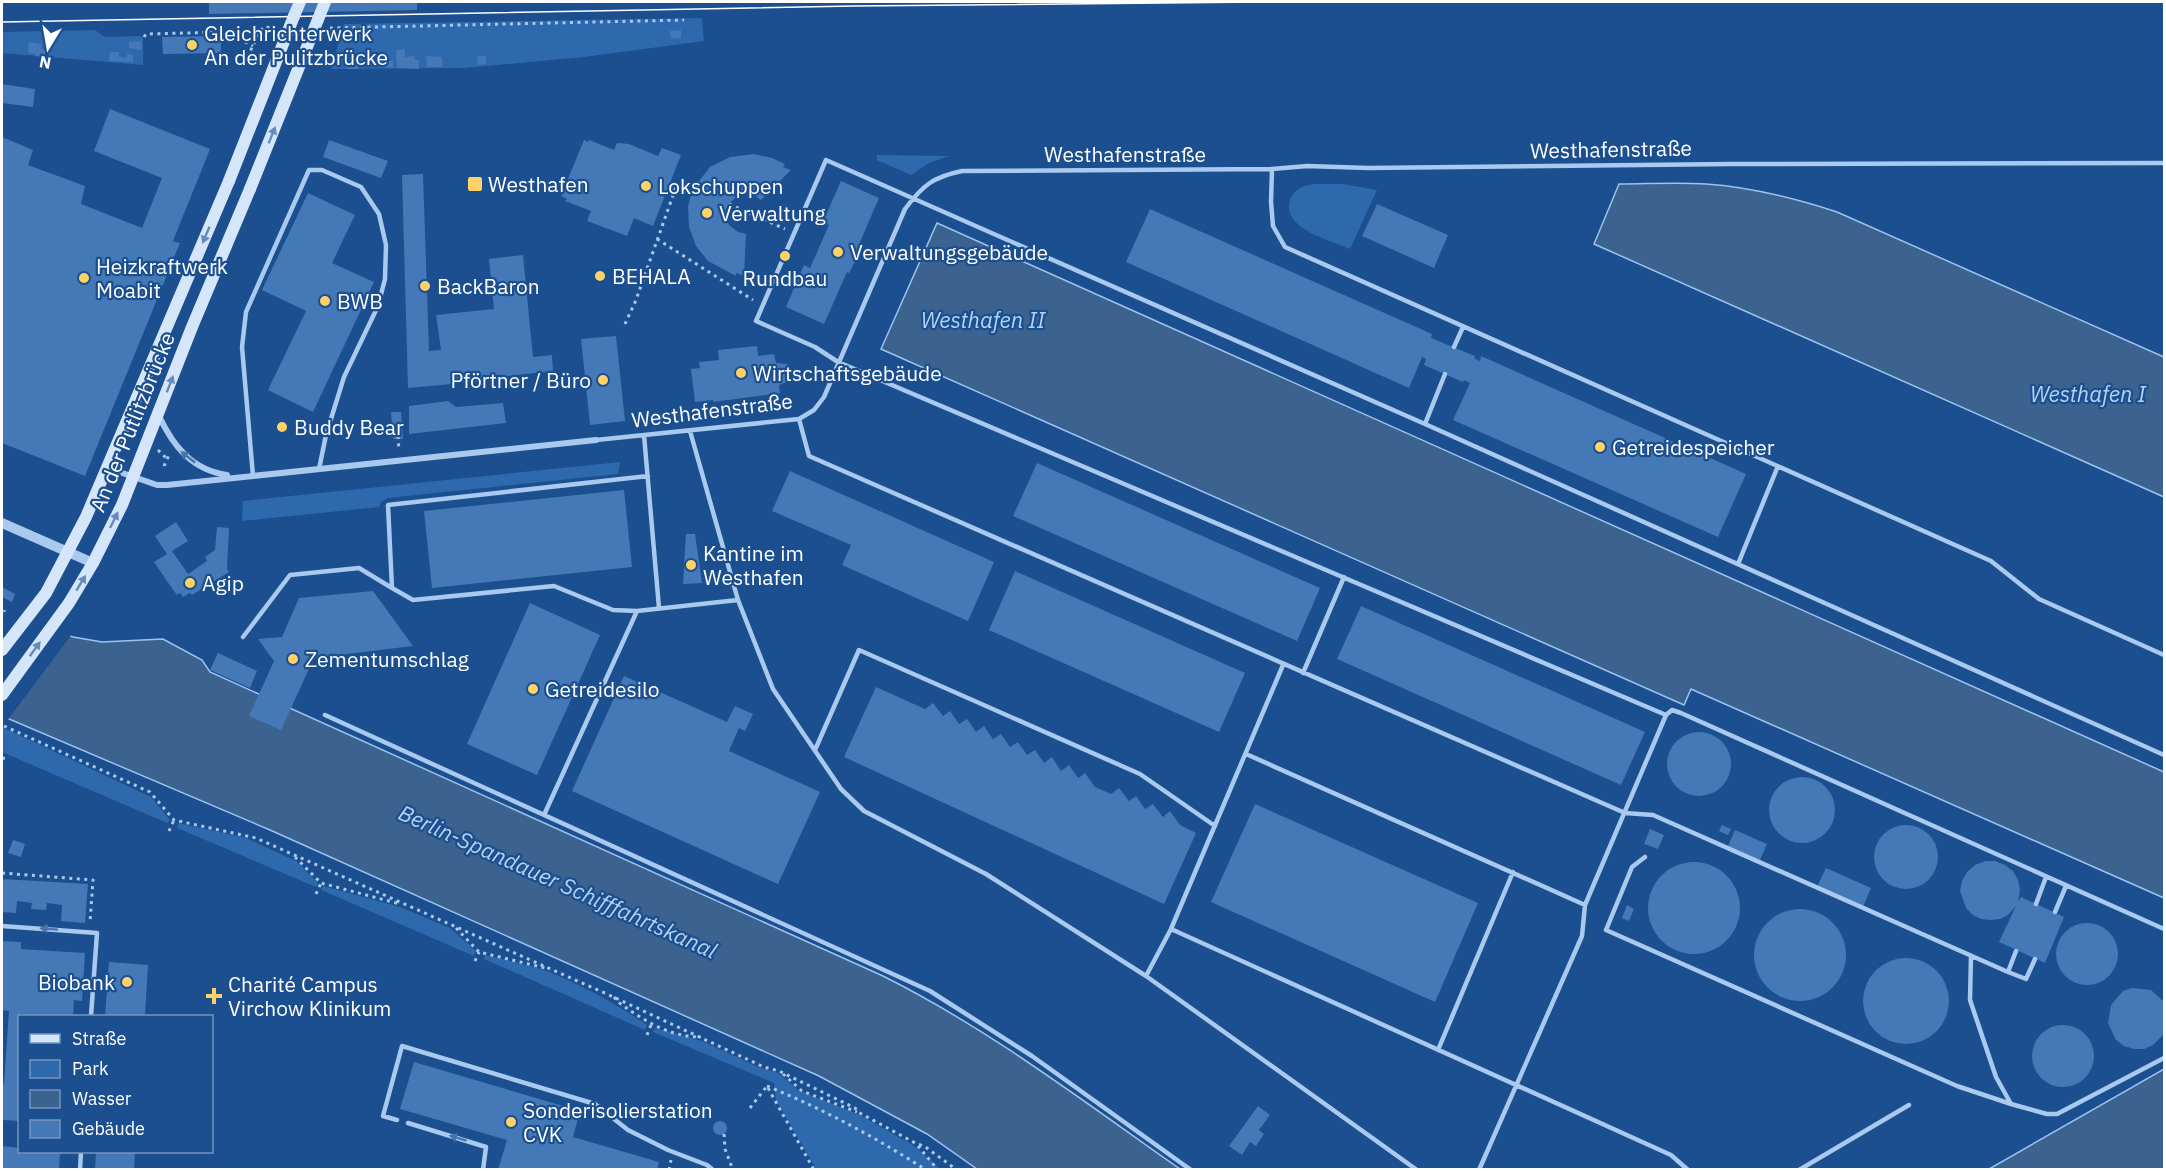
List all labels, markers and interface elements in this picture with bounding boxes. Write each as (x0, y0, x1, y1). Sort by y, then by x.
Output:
north arrow (18, 18, 78, 78)
place label: Gleichrichterwerk An der Pulitzbrücke (204, 19, 388, 71)
marker: Gleichrichterwerk An der Pulitzbrücke (185, 38, 199, 52)
text: N (38, 52, 53, 74)
one-way arrow (268, 126, 278, 144)
street label: Westhafenstraße (1530, 134, 1692, 164)
street label: Westhafenstraße (1044, 140, 1206, 168)
place label: Westhafen (488, 170, 589, 198)
place label: Lokschuppen (658, 172, 783, 200)
marker: Westhafen (466, 175, 484, 193)
marker: Lokschuppen (639, 179, 653, 193)
place label: Verwaltung (719, 199, 826, 227)
marker: Verwaltung (700, 206, 714, 220)
one-way arrow (201, 226, 211, 244)
place label: Verwaltungsgebäude (850, 238, 1048, 266)
marker: Verwaltungsgebäude (831, 245, 845, 259)
marker: Rundbau (778, 249, 792, 263)
place label: Heizkraftwerk Moabit (96, 252, 228, 304)
place label: BEHALA (612, 262, 691, 290)
place label: Rundbau (743, 264, 827, 292)
marker: BEHALA (593, 269, 607, 283)
marker: Heizkraftwerk Moabit (77, 271, 91, 285)
place label: BackBaron (437, 272, 540, 300)
marker: BackBaron (418, 279, 432, 293)
place label: BWB (337, 287, 383, 315)
marker: BWB (318, 294, 332, 308)
water label: Westhafen II (921, 305, 1047, 334)
street label: An der Putlitzbrücke (83, 328, 181, 516)
place label: Wirtschaftsgebäude (753, 359, 942, 387)
place label: Pförtner / Büro (451, 366, 591, 394)
marker: Wirtschaftsgebäude (734, 366, 748, 380)
marker: Pförtner / Büro (596, 373, 610, 387)
one-way arrow (166, 375, 175, 393)
water label: Westhafen I (2030, 379, 2148, 408)
street label: Westhafenstraße (630, 386, 794, 434)
place label: Buddy Bear (294, 413, 404, 441)
marker: Buddy Bear (275, 420, 289, 434)
place label: Getreidespeicher (1612, 433, 1775, 461)
marker: Getreidespeicher (1593, 440, 1607, 454)
one-way arrow (180, 452, 195, 464)
one-way arrow (109, 512, 119, 529)
place label: Kantine im Westhafen (703, 539, 804, 591)
marker: Kantine im Westhafen (684, 558, 698, 572)
place label: Agip (202, 569, 244, 597)
one-way arrow (76, 574, 86, 591)
marker: Agip (183, 576, 197, 590)
one-way arrow (29, 641, 41, 657)
place label: Zementumschlag (305, 645, 469, 673)
marker: Zementumschlag (286, 652, 300, 666)
place label: Getreidesilo (545, 675, 660, 703)
marker: Getreidesilo (526, 682, 540, 696)
water label: Berlin-Spandauer Schifffahrtskanal (394, 798, 722, 965)
one-way arrow (40, 925, 59, 934)
place label: Biobank (38, 968, 115, 996)
place label: Charité Campus Virchow Klinikum (228, 970, 391, 1022)
marker: Biobank (120, 975, 134, 989)
marker: Charité Campus Virchow Klinikum (205, 987, 223, 1005)
legend (18, 1015, 213, 1153)
text: Straße (72, 1027, 126, 1050)
text: Park (72, 1057, 109, 1080)
text: Wasser (72, 1087, 132, 1110)
place label: Sonderisolierstation CVK (523, 1096, 713, 1148)
marker: Sonderisolierstation CVK (504, 1115, 518, 1129)
text: Gebäude (72, 1117, 145, 1140)
one-way arrow (449, 1133, 467, 1142)

